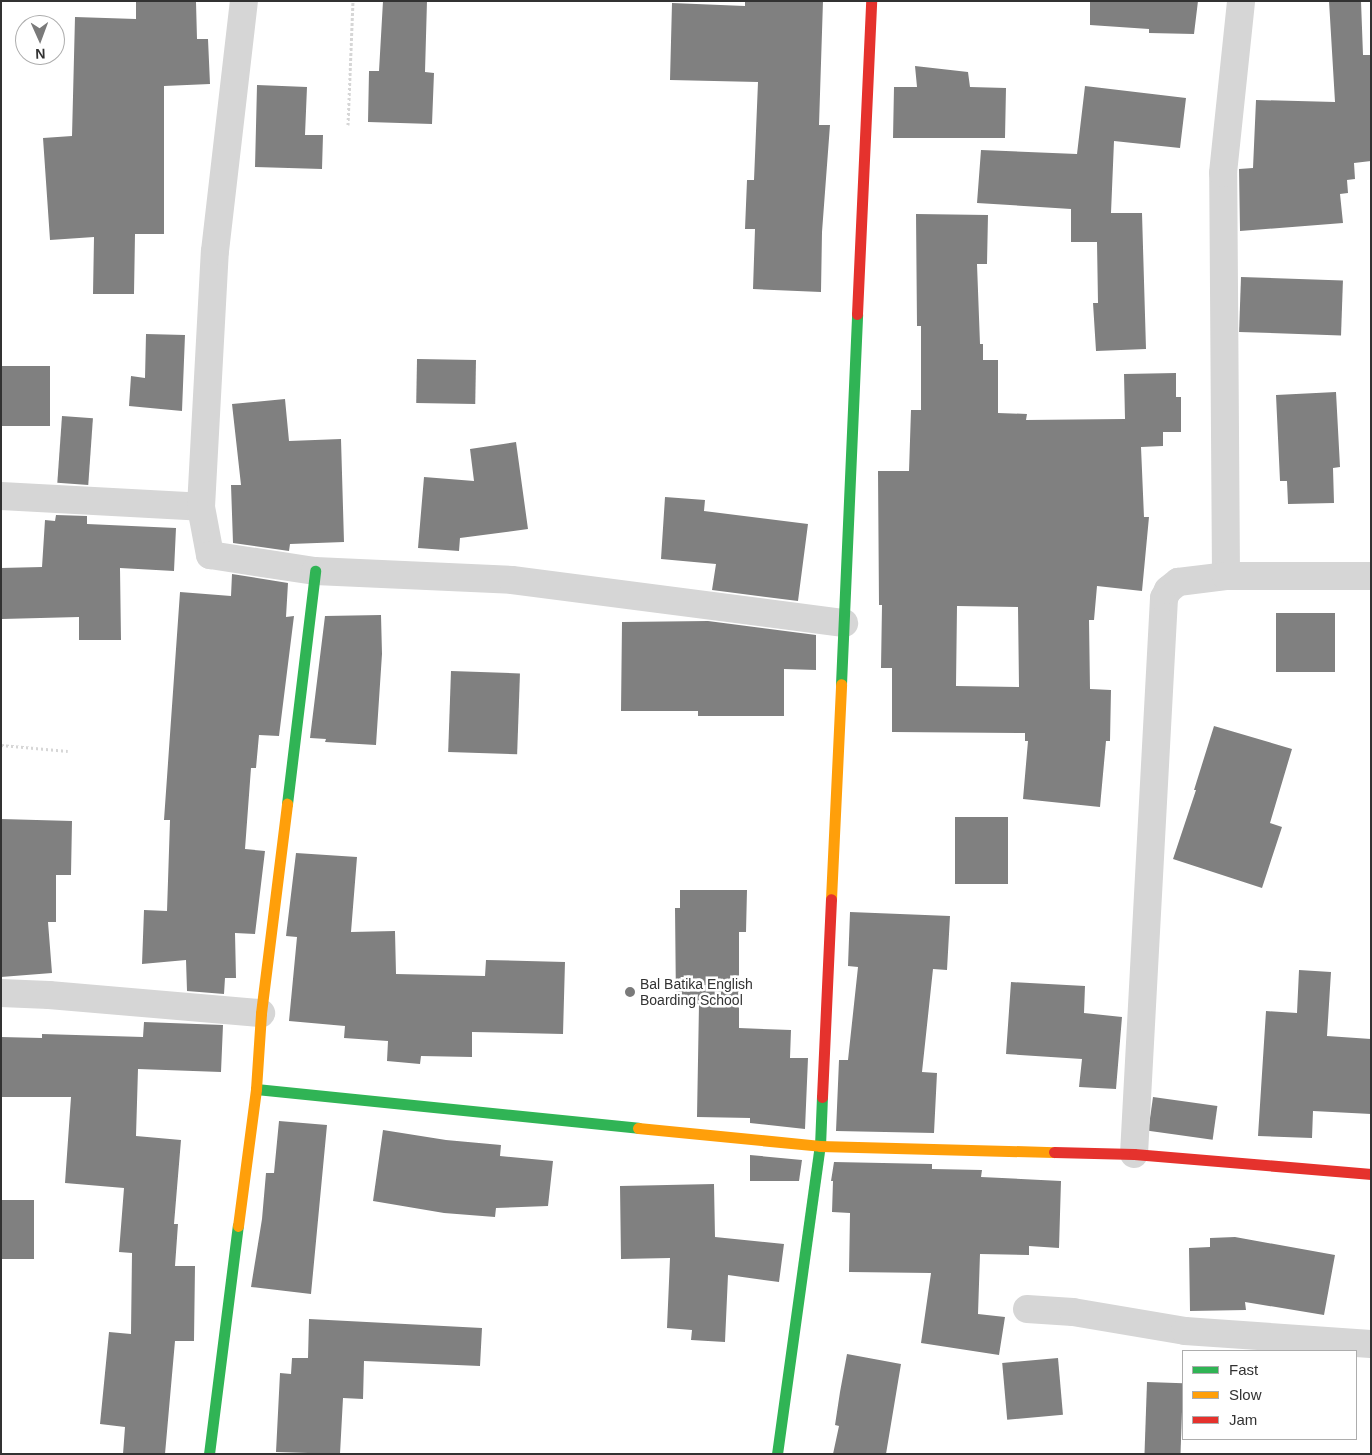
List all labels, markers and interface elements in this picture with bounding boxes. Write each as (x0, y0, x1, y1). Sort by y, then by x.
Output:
north arrow (15, 15, 65, 65)
text: N (35, 46, 46, 62)
place label: Bal Batika English Boarding School (640, 976, 753, 1009)
marker: Bal Batika English Boarding School (624, 986, 636, 998)
legend (1182, 1350, 1357, 1440)
text: Fast (1229, 1361, 1258, 1378)
text: Slow (1229, 1386, 1262, 1403)
text: Jam (1229, 1411, 1257, 1428)

